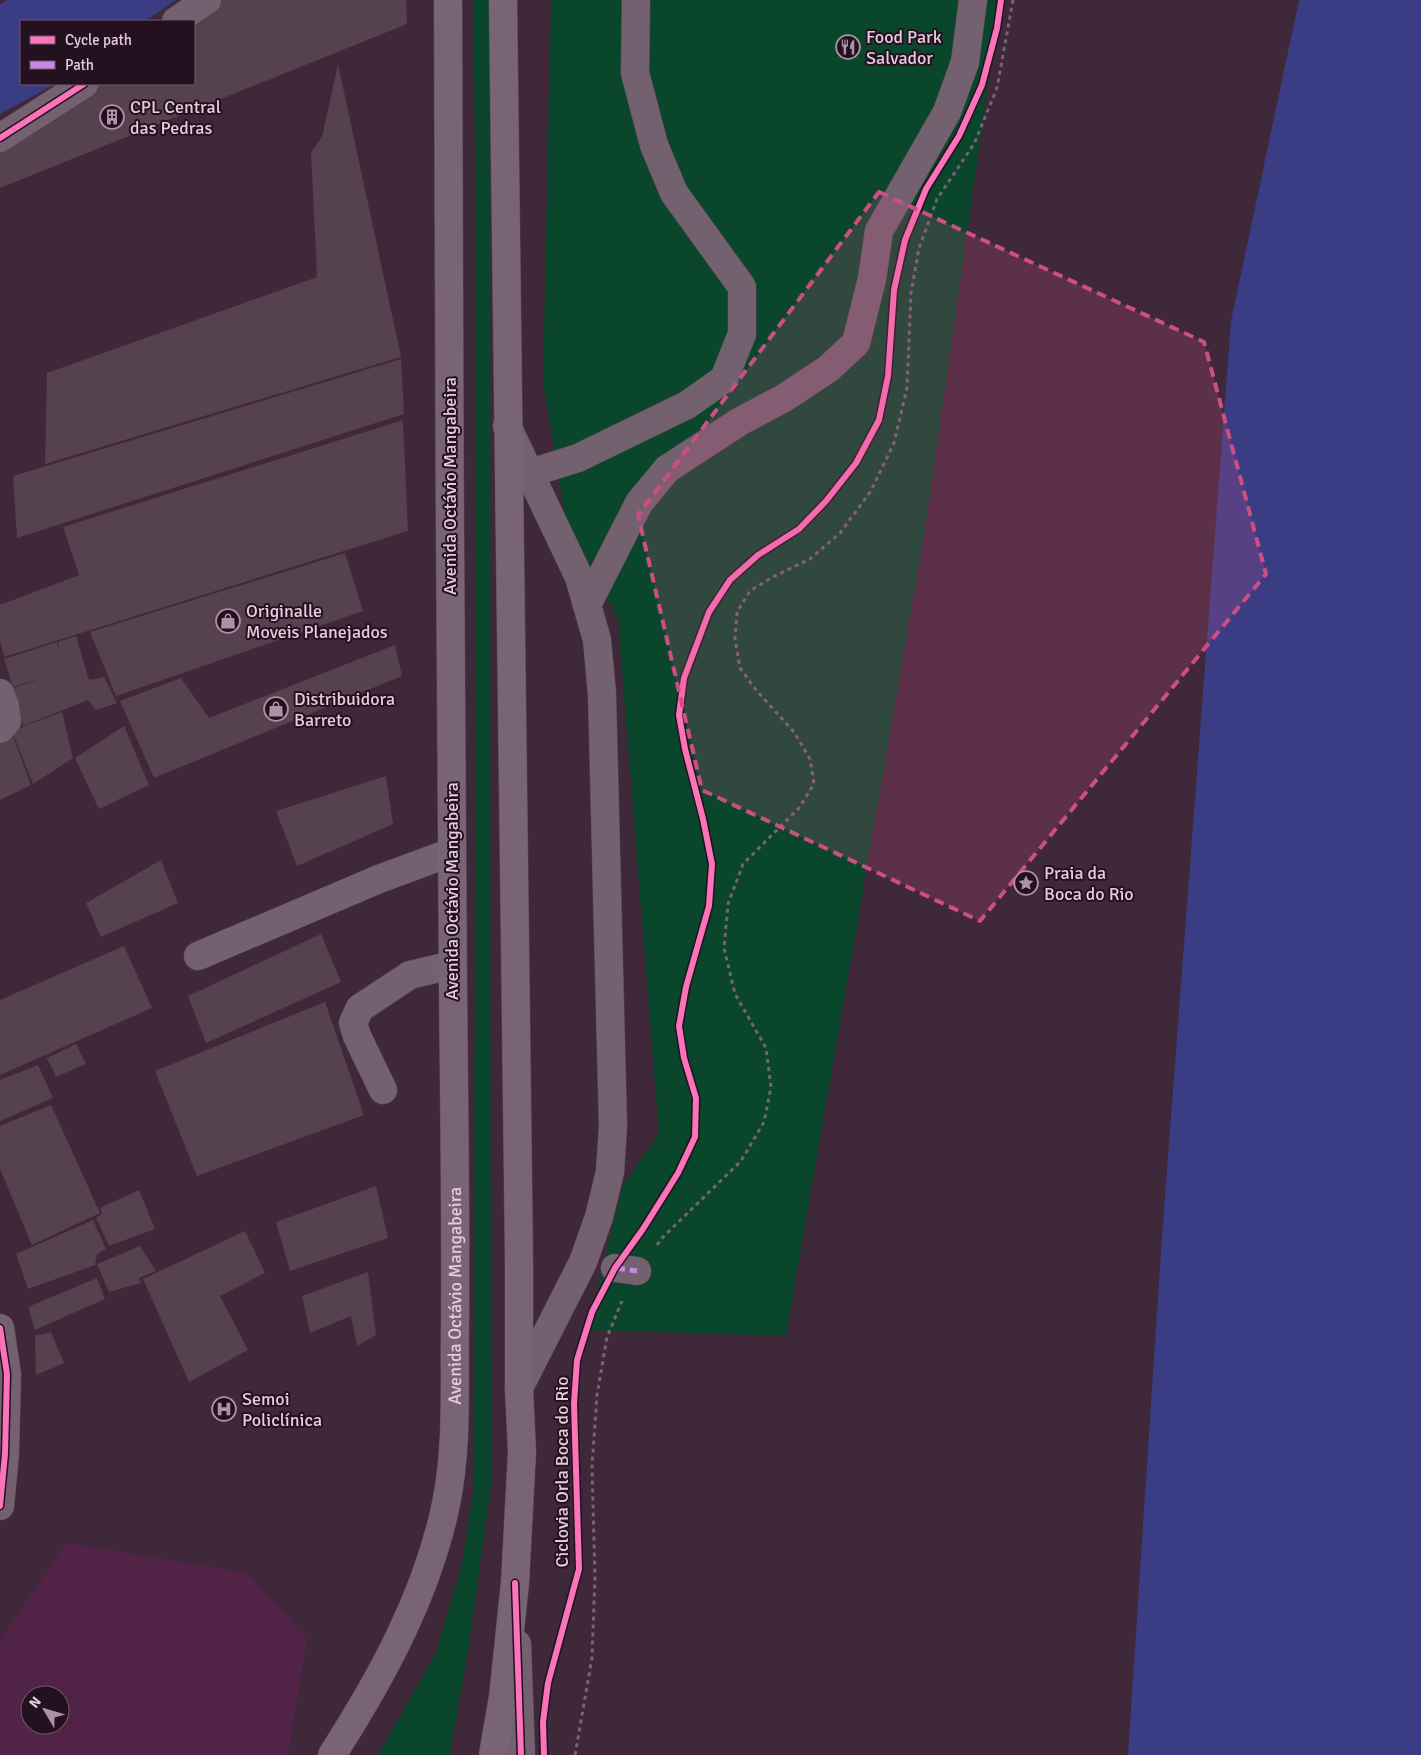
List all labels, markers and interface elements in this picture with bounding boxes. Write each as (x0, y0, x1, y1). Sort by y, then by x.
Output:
legend (20, 20, 195, 85)
place label: Food Park Salvador (866, 26, 942, 69)
text: Cycle path (65, 31, 132, 49)
restaurant icon: Food Park Salvador (835, 34, 861, 60)
text: Path (65, 56, 94, 74)
place label: CPL Central das Pedras (130, 96, 221, 139)
building icon: CPL Central das Pedras (99, 104, 125, 130)
street label: Avenida Octávio Mangabeira (439, 377, 461, 595)
place label: Originalle Moveis Planejados (246, 600, 388, 643)
shop icon: Originalle Moveis Planejados (215, 608, 241, 634)
place label: Distribuidora Barreto (294, 688, 395, 731)
shop icon: Distribuidora Barreto (263, 696, 289, 722)
street label: Avenida Octávio Mangabeira (441, 782, 463, 1000)
place label: Praia da Boca do Rio (1044, 862, 1134, 905)
place icon: Praia da Boca do Rio (1013, 870, 1039, 896)
street label: Avenida Octávio Mangabeira (444, 1187, 466, 1405)
street label: Ciclovia Orla Boca do Rio (551, 1376, 573, 1568)
place label: Semoi Policlínica (242, 1388, 322, 1431)
hospital icon: Semoi Policlínica (211, 1396, 237, 1422)
north arrow (20, 1685, 70, 1735)
text: N (25, 1693, 45, 1711)

